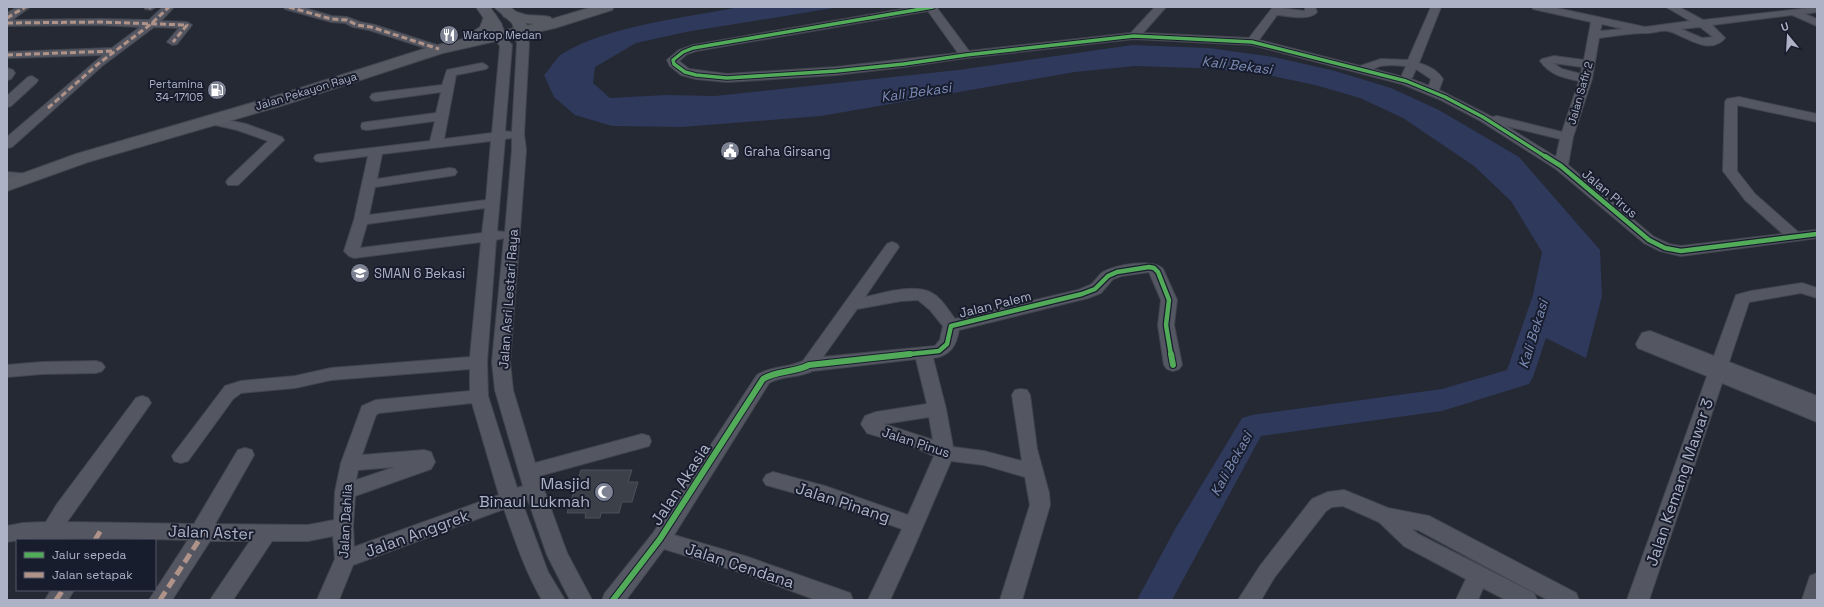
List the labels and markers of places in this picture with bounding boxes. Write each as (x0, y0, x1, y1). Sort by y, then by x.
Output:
restaurant icon: Warkop Medan (438, 24, 460, 46)
place label: Warkop Medan (463, 28, 542, 42)
place label: Pertamina 34-17105 (149, 77, 204, 104)
fuel station icon: Pertamina 34-17105 (206, 79, 228, 101)
public building icon: Graha Girsang (719, 140, 741, 162)
place label: Graha Girsang (744, 143, 831, 160)
school or university icon: SMAN 6 Bekasi (349, 262, 371, 284)
place label: SMAN 6 Bekasi (374, 265, 465, 282)
place label: Masjid Binaul Lukmah (479, 473, 590, 512)
mosque icon: Masjid Binaul Lukmah (593, 481, 615, 503)

